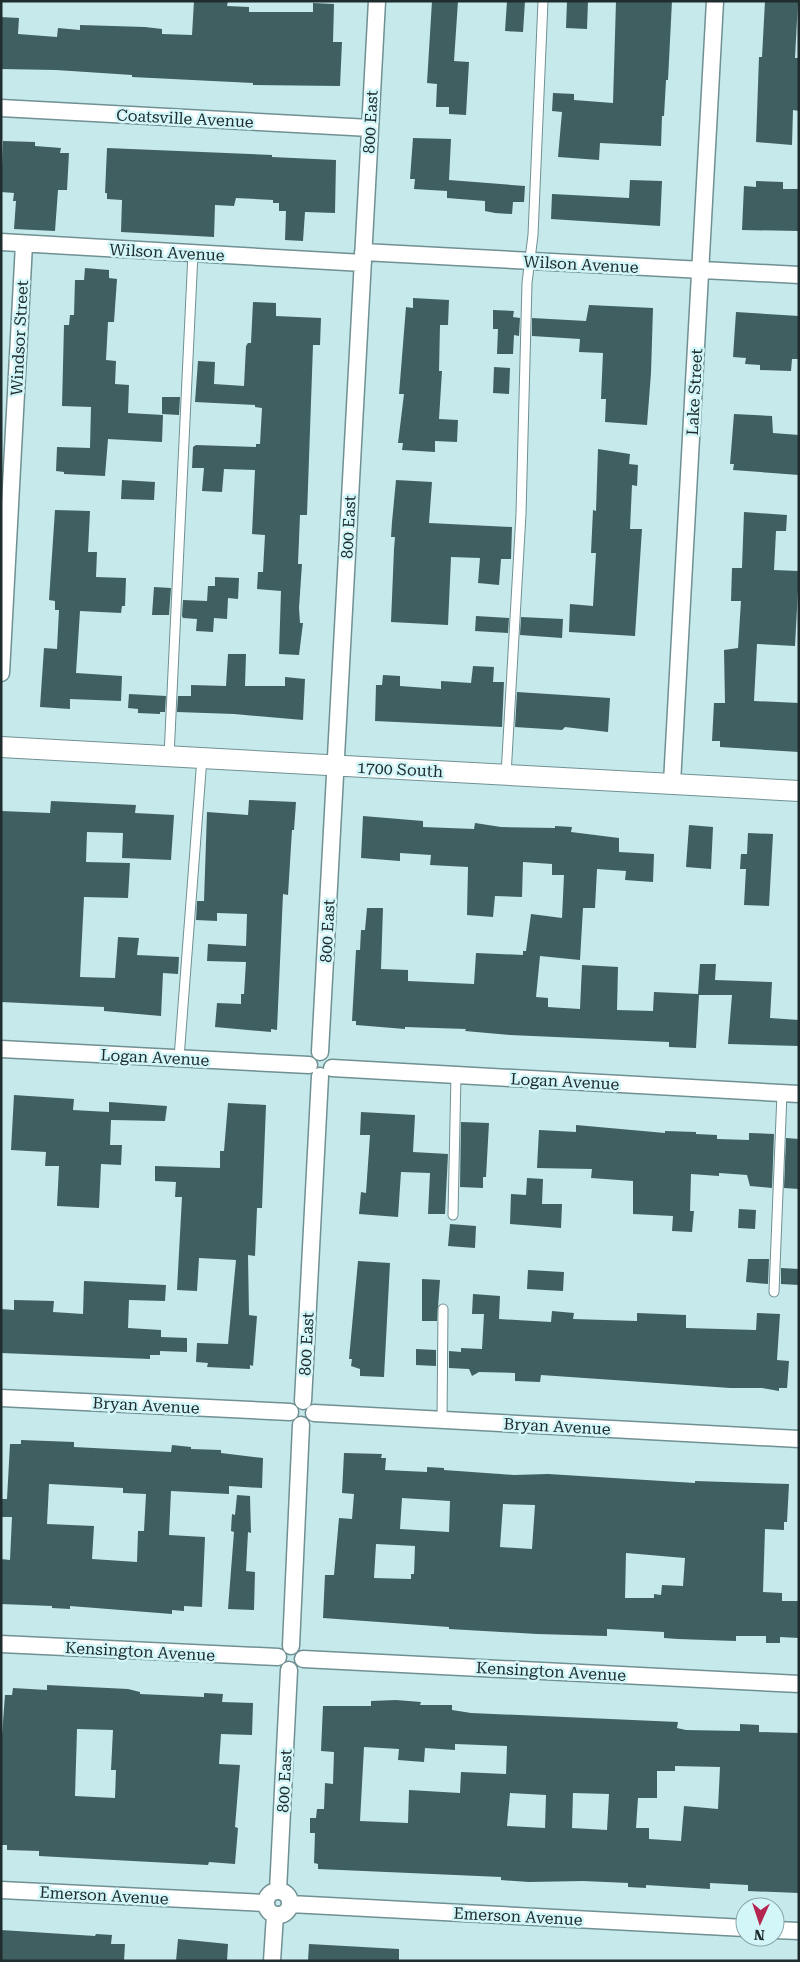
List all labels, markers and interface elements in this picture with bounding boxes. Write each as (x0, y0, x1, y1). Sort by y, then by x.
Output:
street label: 800 East (359, 90, 382, 154)
street label: Coatsville Avenue (116, 105, 254, 132)
street label: Wilson Avenue (109, 240, 225, 265)
street label: Wilson Avenue (523, 252, 639, 277)
street label: Windsor Street (7, 280, 32, 396)
street label: Lake Street (683, 348, 706, 436)
street label: 800 East (337, 495, 360, 559)
street label: 1700 South (356, 758, 444, 781)
street label: 800 East (316, 899, 339, 963)
street label: Logan Avenue (100, 1045, 210, 1070)
street label: Logan Avenue (510, 1069, 620, 1094)
street label: 800 East (295, 1312, 318, 1376)
street label: Bryan Avenue (92, 1393, 200, 1418)
street label: Bryan Avenue (503, 1414, 611, 1439)
street label: Kensington Avenue (65, 1638, 216, 1665)
street label: Kensington Avenue (476, 1658, 627, 1685)
street label: 800 East (273, 1749, 296, 1813)
street label: Emerson Avenue (39, 1883, 169, 1908)
north arrow (735, 1897, 785, 1947)
street label: Emerson Avenue (453, 1904, 583, 1929)
text: N (753, 1927, 765, 1943)

